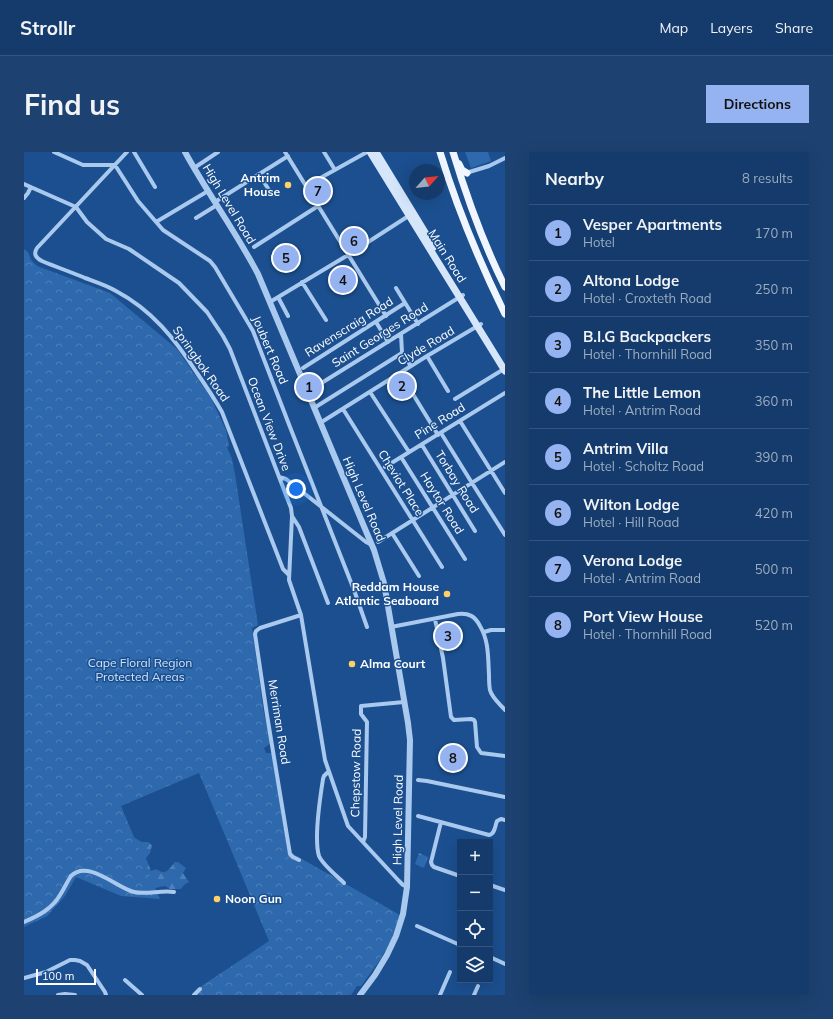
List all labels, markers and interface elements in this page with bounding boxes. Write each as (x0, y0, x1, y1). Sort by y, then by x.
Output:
text: Strollr (20, 16, 75, 40)
text: Map (659, 19, 688, 37)
text: Layers (710, 19, 753, 37)
text: Share (775, 19, 813, 37)
button: Directions (706, 85, 809, 123)
text: Find us (24, 87, 120, 122)
street label: High Level Road (200, 161, 259, 246)
north arrow (409, 164, 445, 200)
text: Nearby (545, 168, 604, 189)
place label: Antrim House (241, 170, 280, 199)
text: 8 results (742, 170, 793, 186)
pin: 7 (305, 176, 331, 206)
marker: Antrim House (283, 180, 293, 190)
text: Vesper Apartments (583, 215, 722, 234)
text: 1 (554, 225, 562, 241)
text: 170 m (755, 225, 793, 241)
pin: 6 (341, 226, 367, 256)
street label: Main Road (425, 226, 470, 285)
text: Hotel (583, 234, 615, 250)
pin: 5 (273, 243, 299, 273)
pin: 4 (330, 265, 356, 295)
text: Altona Lodge (583, 271, 679, 290)
text: 2 (554, 281, 562, 297)
text: 250 m (755, 281, 793, 297)
text: Hotel · Croxteth Road (583, 290, 712, 306)
street label: Ravenscraig Road (302, 293, 396, 360)
street label: Saint Georges Road (329, 299, 431, 370)
street label: Joubert Road (249, 313, 292, 386)
street label: Springbok Road (170, 323, 233, 404)
street label: Clyde Road (395, 323, 457, 368)
text: B.I.G Backpackers (583, 327, 711, 346)
text: 3 (554, 337, 562, 353)
text: 350 m (755, 337, 793, 353)
text: Hotel · Thornhill Road (583, 346, 712, 362)
pin: 2 (389, 371, 415, 401)
pin: 1 (296, 372, 322, 402)
street label: Ocean View Drive (245, 375, 294, 473)
text: The Little Lemon (583, 383, 701, 402)
text: 4 (554, 393, 562, 409)
text: 360 m (755, 393, 793, 409)
street label: Pine Road (412, 399, 468, 442)
text: Hotel · Antrim Road (583, 402, 701, 418)
text: Antrim Villa (583, 439, 668, 458)
street label: Cheviot Place (375, 447, 428, 519)
street label: Torbay Road (432, 448, 483, 516)
text: 5 (554, 449, 562, 465)
text: 390 m (755, 449, 793, 465)
street label: High Level Road (340, 454, 389, 543)
text: Hotel · Scholtz Road (583, 458, 704, 474)
street label: Haytor Road (417, 469, 468, 537)
your location (286, 479, 306, 499)
text: Wilton Lodge (583, 495, 679, 514)
text: 6 (554, 505, 562, 521)
text: 420 m (755, 505, 793, 521)
text: Hotel · Hill Road (583, 514, 679, 530)
text: Verona Lodge (583, 551, 682, 570)
text: 7 (554, 561, 562, 577)
text: 500 m (755, 561, 793, 577)
text: Hotel · Antrim Road (583, 570, 701, 586)
place label: Reddam House Atlantic Seaboard (335, 579, 439, 608)
marker: Reddam House Atlantic Seaboard (442, 589, 452, 599)
text: Port View House (583, 607, 703, 626)
text: 8 (554, 617, 562, 633)
text: 520 m (755, 617, 793, 633)
pin: 3 (435, 621, 461, 651)
text: Hotel · Thornhill Road (583, 626, 712, 642)
park label: Cape Floral Region Protected Areas (88, 655, 192, 684)
place label: Alma Court (360, 656, 426, 671)
marker: Alma Court (347, 659, 357, 669)
street label: Merriman Road (265, 678, 294, 765)
street label: Chepstow Road (347, 728, 364, 817)
pin: 8 (440, 743, 466, 773)
street label: High Level Road (389, 775, 406, 865)
map controls (457, 839, 493, 983)
button: + (457, 839, 493, 875)
button: − (457, 875, 493, 911)
place label: Noon Gun (225, 891, 282, 906)
marker: Noon Gun (212, 894, 222, 904)
button: locate (457, 911, 493, 947)
button: layers (457, 947, 493, 983)
scale bar (36, 967, 96, 986)
text: 100 m (42, 969, 74, 983)

